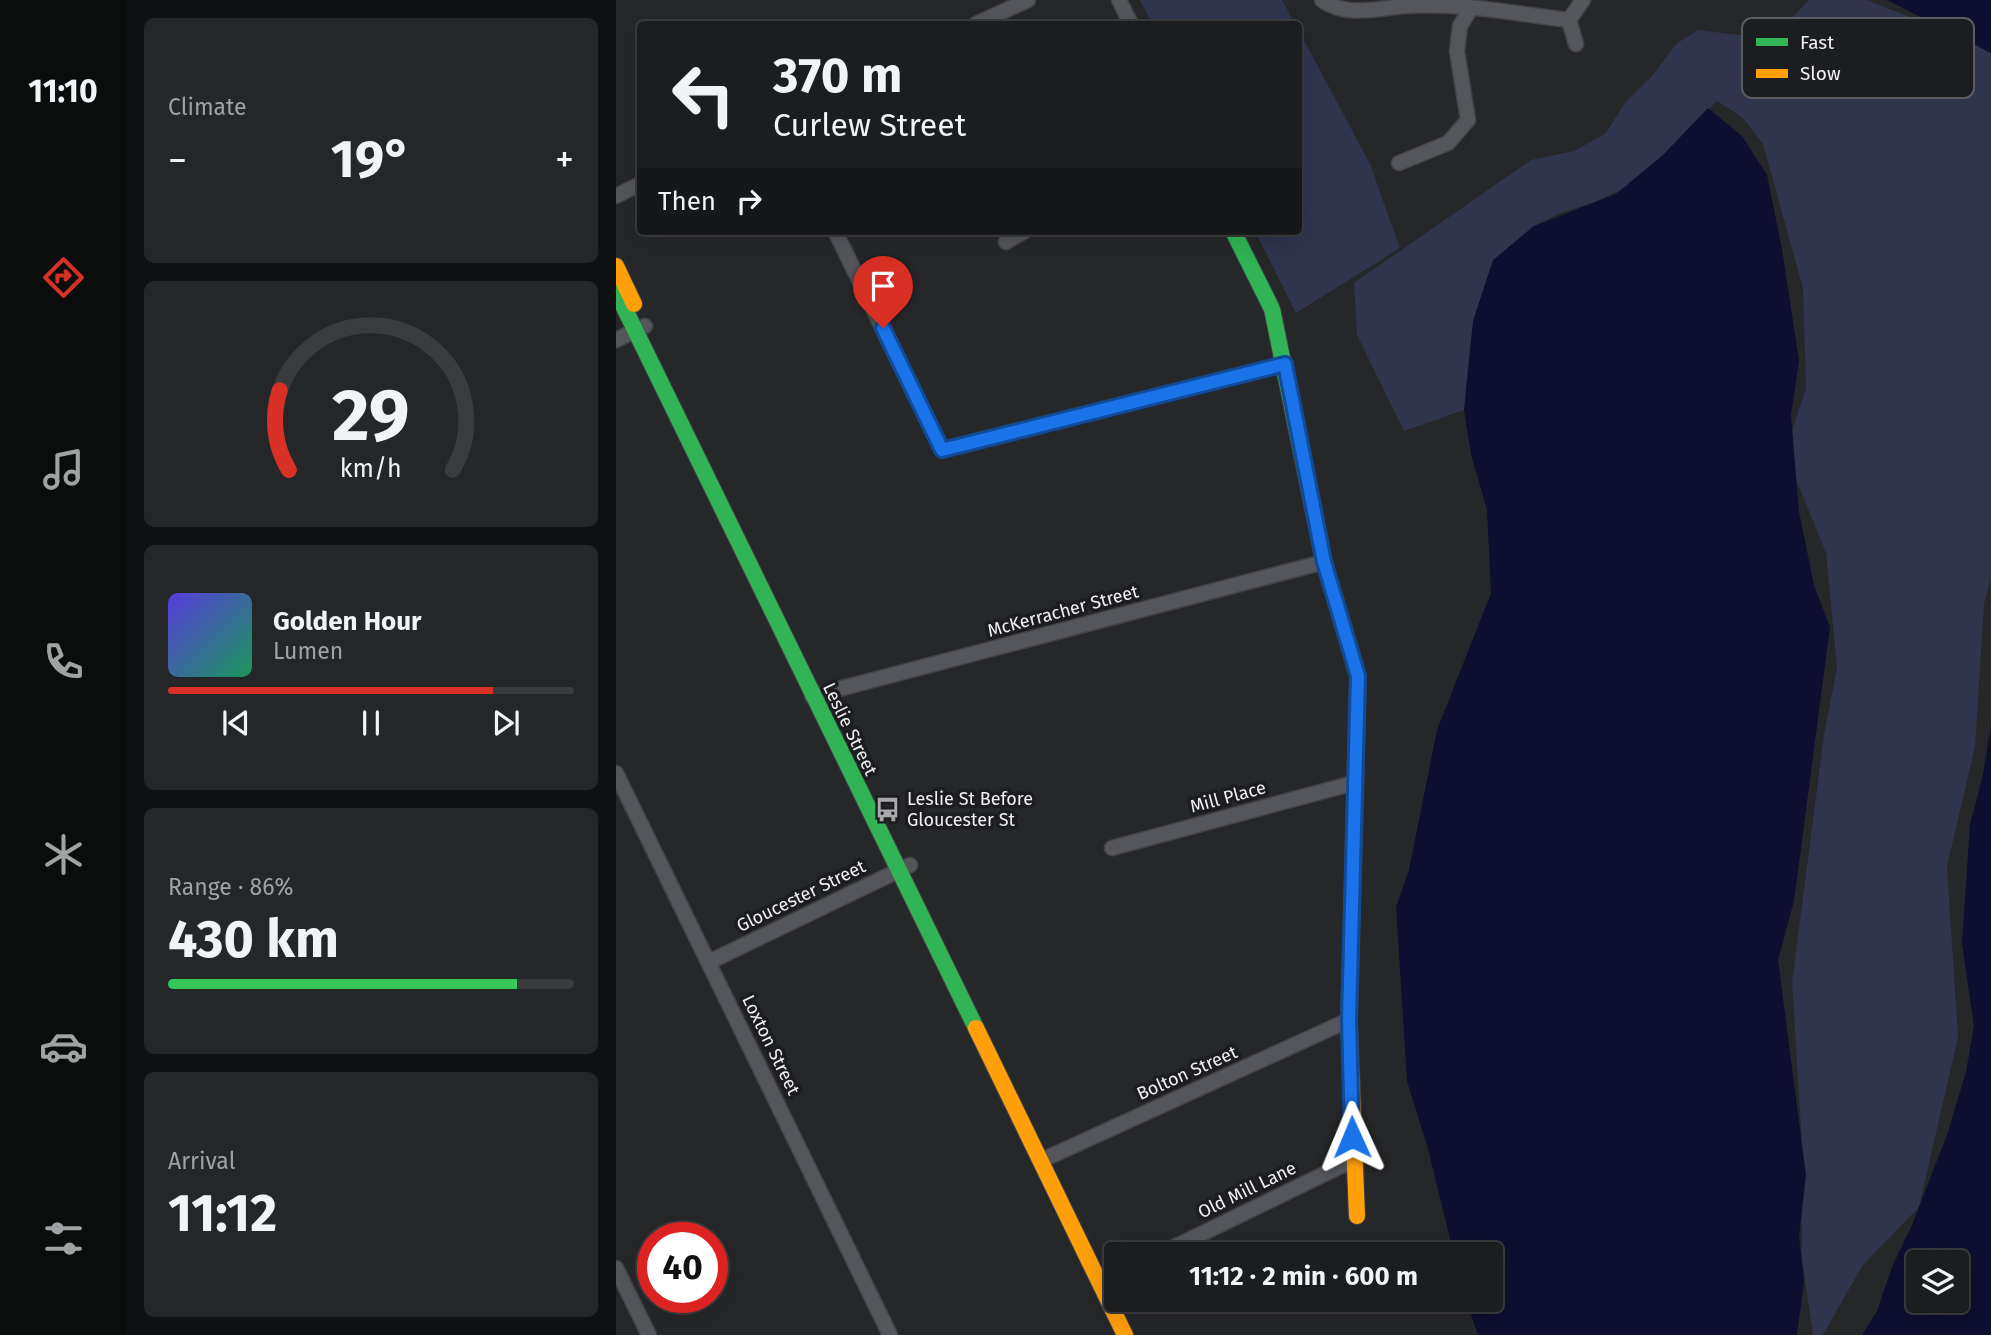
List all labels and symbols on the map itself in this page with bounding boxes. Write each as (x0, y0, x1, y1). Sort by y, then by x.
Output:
legend (1742, 18, 1974, 98)
text: Fast (1800, 31, 1834, 54)
text: Slow (1800, 62, 1841, 85)
pin (853, 256, 913, 328)
street label: McKerracher Street (985, 580, 1141, 642)
street label: Leslie Street (818, 679, 882, 779)
street label: Mill Place (1188, 776, 1268, 818)
place label: Leslie St Before Gloucester St (907, 788, 1033, 831)
bus stop icon: Leslie St Before Gloucester St (873, 795, 901, 823)
street label: Gloucester Street (733, 855, 869, 937)
street label: Loxton Street (737, 991, 805, 1099)
street label: Bolton Street (1133, 1041, 1241, 1105)
position arrow (1315, 1100, 1389, 1174)
street label: Old Mill Lane (1194, 1157, 1300, 1223)
speed limit sign: 40 (637, 1222, 728, 1313)

